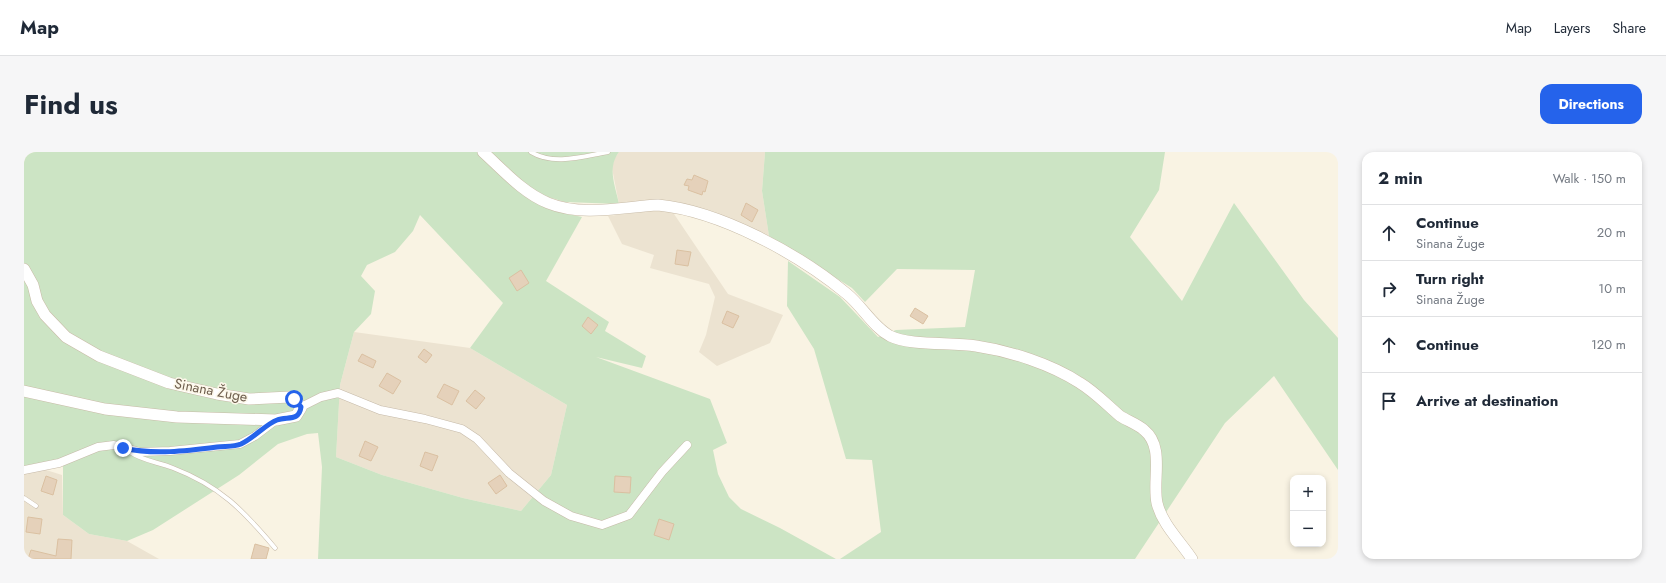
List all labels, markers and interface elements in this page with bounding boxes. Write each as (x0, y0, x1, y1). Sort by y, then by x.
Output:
text: Map (20, 14, 59, 41)
text: Map (1506, 18, 1532, 38)
text: Layers (1554, 18, 1590, 38)
text: Share (1612, 18, 1646, 38)
text: Find us (24, 84, 118, 125)
button: Directions (1540, 84, 1642, 124)
text: 2 min (1378, 166, 1423, 190)
text: Walk · 150 m (1553, 169, 1626, 188)
text: Continue (1416, 212, 1479, 234)
icon: ahead (1378, 222, 1400, 244)
text: 20 m (1597, 223, 1626, 242)
text: Sinana Žuge (1416, 234, 1485, 253)
text: Turn right (1416, 268, 1484, 290)
icon: right (1378, 278, 1400, 300)
text: 10 m (1598, 279, 1626, 298)
text: Sinana Žuge (1416, 290, 1485, 309)
icon: ahead (1378, 334, 1400, 356)
text: Continue (1416, 334, 1479, 356)
text: 120 m (1591, 335, 1626, 354)
street label: Sinana Žuge (173, 373, 249, 407)
route start (285, 390, 303, 408)
icon: arrive (1378, 390, 1400, 412)
text: Arrive at destination (1416, 390, 1558, 412)
route end (114, 439, 132, 457)
map controls (1290, 475, 1326, 547)
button: + (1290, 475, 1326, 511)
button: − (1290, 511, 1326, 547)

